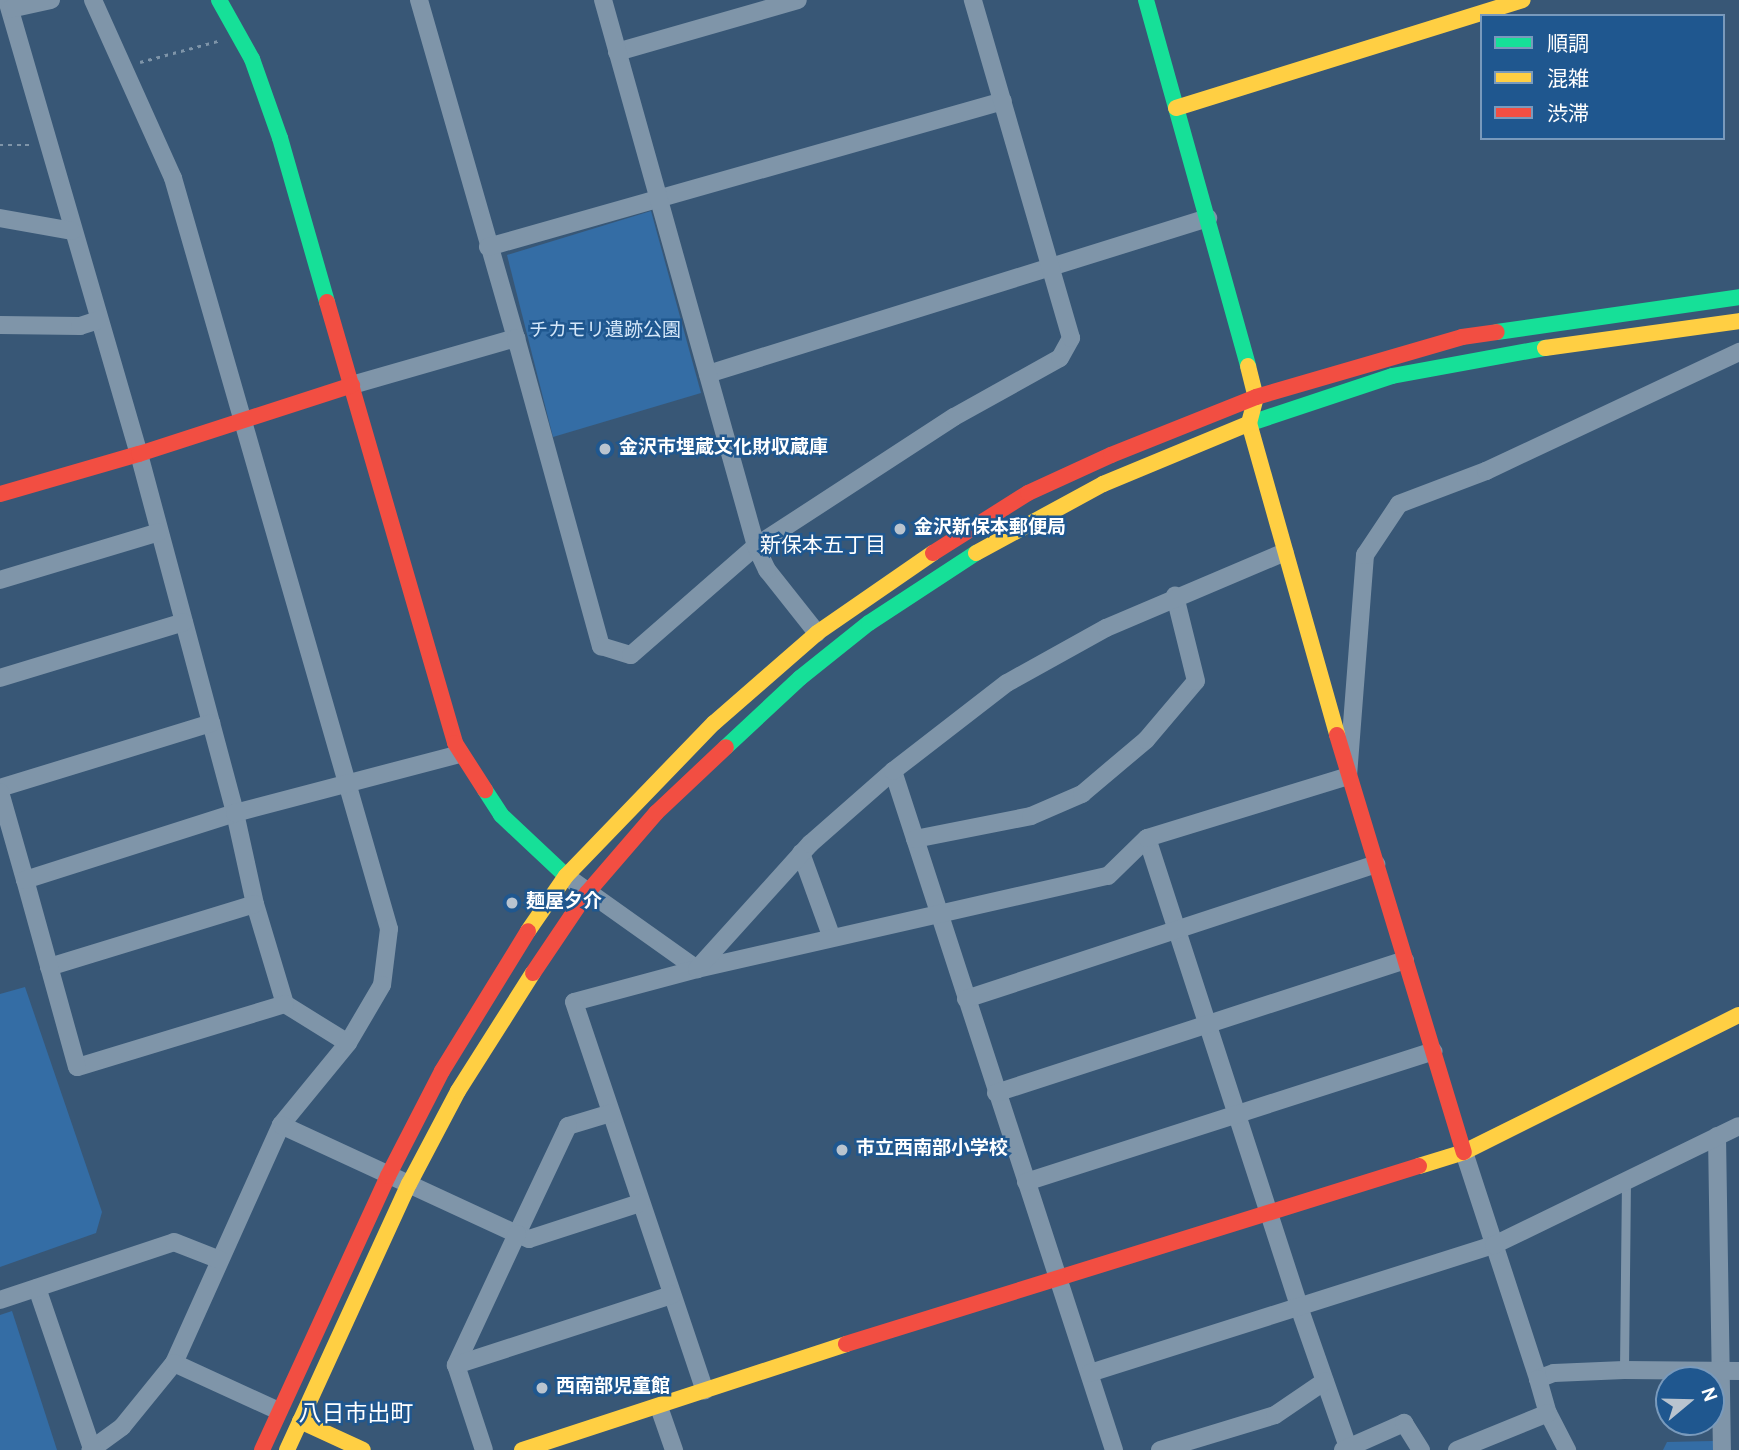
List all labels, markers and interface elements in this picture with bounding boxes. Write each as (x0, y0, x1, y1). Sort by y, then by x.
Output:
legend (1480, 14, 1725, 140)
text: 順調 (1547, 32, 1589, 59)
text: 混雑 (1547, 67, 1589, 94)
text: 渋滞 (1547, 102, 1589, 129)
park label: チカモリ遺跡公園 (529, 321, 681, 343)
place label: 金沢市埋蔵文化財収蔵庫 (619, 438, 828, 460)
marker: 金沢市埋蔵文化財収蔵庫 (597, 441, 613, 457)
place label: 金沢新保本郵便局 (914, 518, 1066, 540)
marker: 金沢新保本郵便局 (892, 521, 908, 537)
district label: 新保本五丁目 (760, 534, 886, 560)
place label: 麺屋夕介 (526, 892, 602, 914)
marker: 麺屋夕介 (504, 895, 520, 911)
place label: 市立西南部小学校 (856, 1139, 1008, 1161)
marker: 市立西南部小学校 (834, 1142, 850, 1158)
north arrow (1655, 1366, 1725, 1436)
place label: 西南部児童館 (556, 1377, 670, 1399)
marker: 西南部児童館 (534, 1380, 550, 1396)
text: N (1694, 1384, 1722, 1405)
district label: 八日市出町 (299, 1402, 413, 1430)

